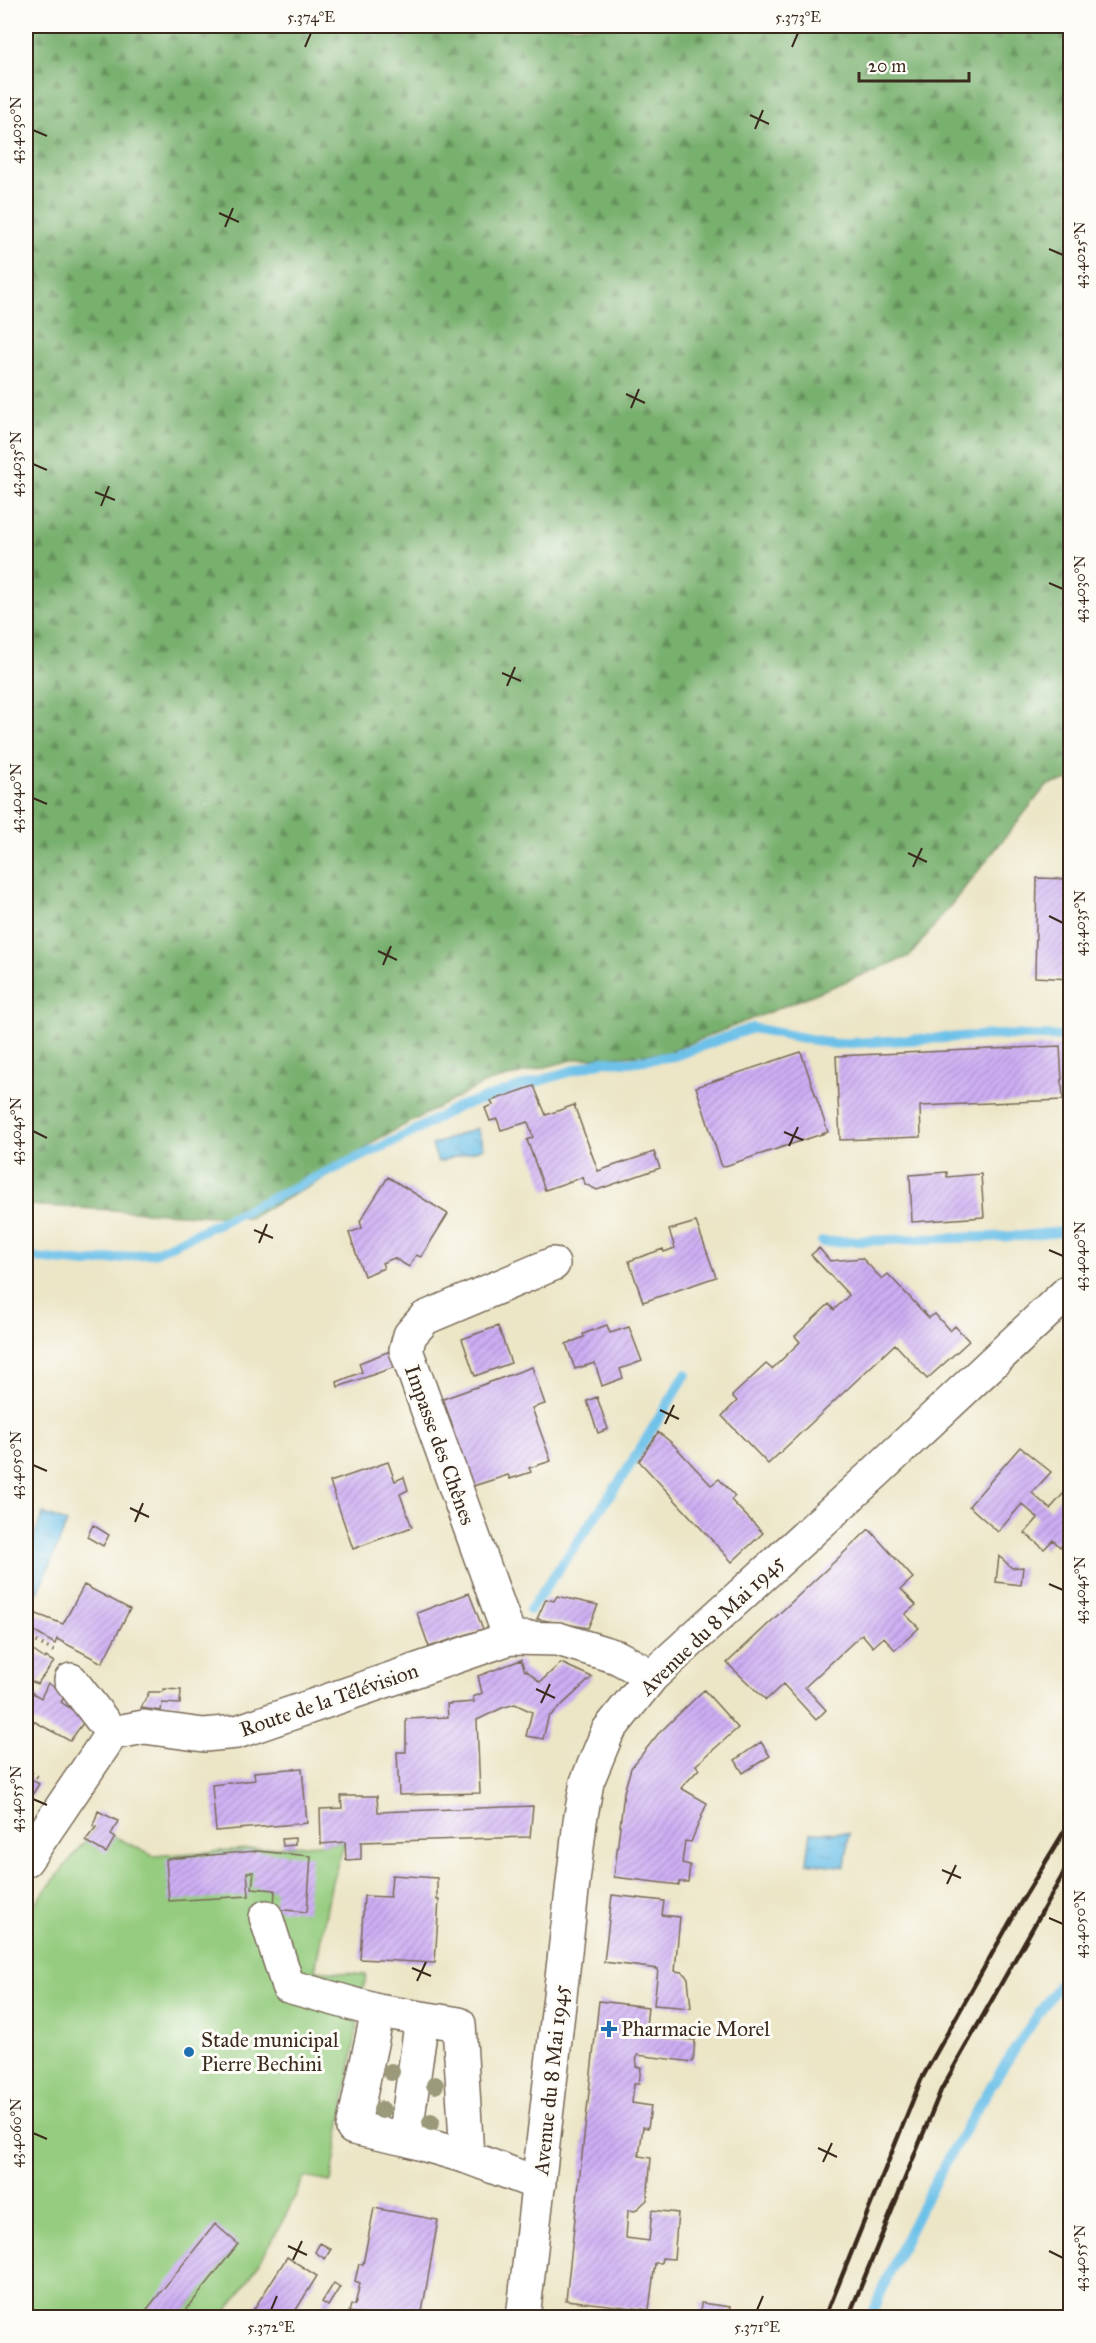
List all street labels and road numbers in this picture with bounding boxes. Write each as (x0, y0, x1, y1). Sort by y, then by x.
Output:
street label: Impasse des Chênes (399, 1361, 481, 1529)
street label: Avenue du 8 Mai 1945 (633, 1549, 790, 1701)
street label: Route de la Télévision (236, 1657, 422, 1743)
street label: Avenue du 8 Mai 1945 (528, 1983, 574, 2177)

